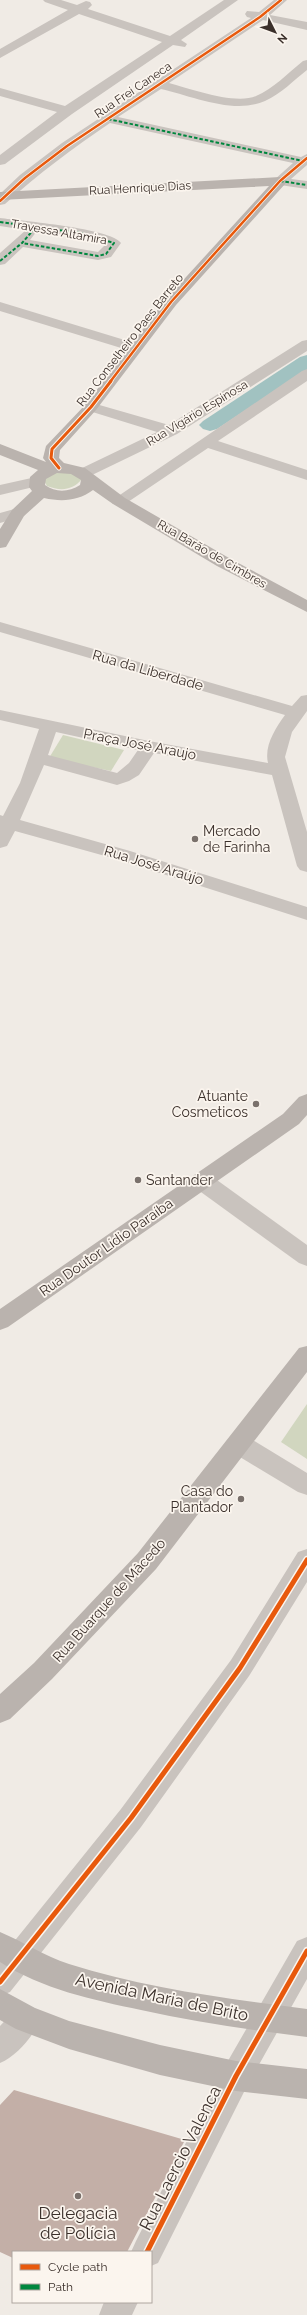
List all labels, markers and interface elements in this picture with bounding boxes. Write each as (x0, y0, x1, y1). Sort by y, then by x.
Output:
north arrow (255, 12, 295, 52)
text: N (274, 31, 290, 46)
street label: Rua Frei Caneca (92, 59, 174, 121)
street label: Rua Henrique Dias (89, 178, 192, 198)
street label: Travessa Altamira (10, 217, 108, 247)
street label: Rua Conselheiro Paes Barreto (74, 271, 186, 409)
street label: Rua Vigário Espinosa (144, 377, 250, 449)
street label: Rua Barão de Cimbres (155, 517, 269, 591)
street label: Rua da Liberdade (91, 647, 205, 693)
street label: Praça José Araujo (82, 725, 198, 763)
place label: Mercado de Farinha (203, 823, 270, 855)
marker: Mercado de Farinha (190, 834, 200, 844)
street label: Rua José Araújo (102, 842, 206, 888)
place label: Atuante Cosmeticos (172, 1088, 248, 1120)
marker: Atuante Cosmeticos (251, 1099, 261, 1109)
place label: Santander (146, 1172, 213, 1188)
marker: Santander (133, 1175, 143, 1185)
street label: Rua Doutor Lídio Paraíba (36, 1195, 176, 1299)
place label: Casa do Plantador (170, 1483, 233, 1515)
marker: Casa do Plantador (236, 1494, 246, 1504)
street label: Rua Buarque de Mâcedo (49, 1535, 169, 1665)
street label: Avenida Maria de Brito (74, 1969, 250, 2025)
street label: Rua Laercio Valenca (135, 2082, 225, 2234)
marker: Delegacia de Polícia (73, 2191, 83, 2201)
place label: Delegacia de Polícia (39, 2203, 117, 2243)
legend (12, 2251, 152, 2303)
text: Cycle path (48, 2260, 107, 2274)
text: Path (48, 2280, 73, 2294)

